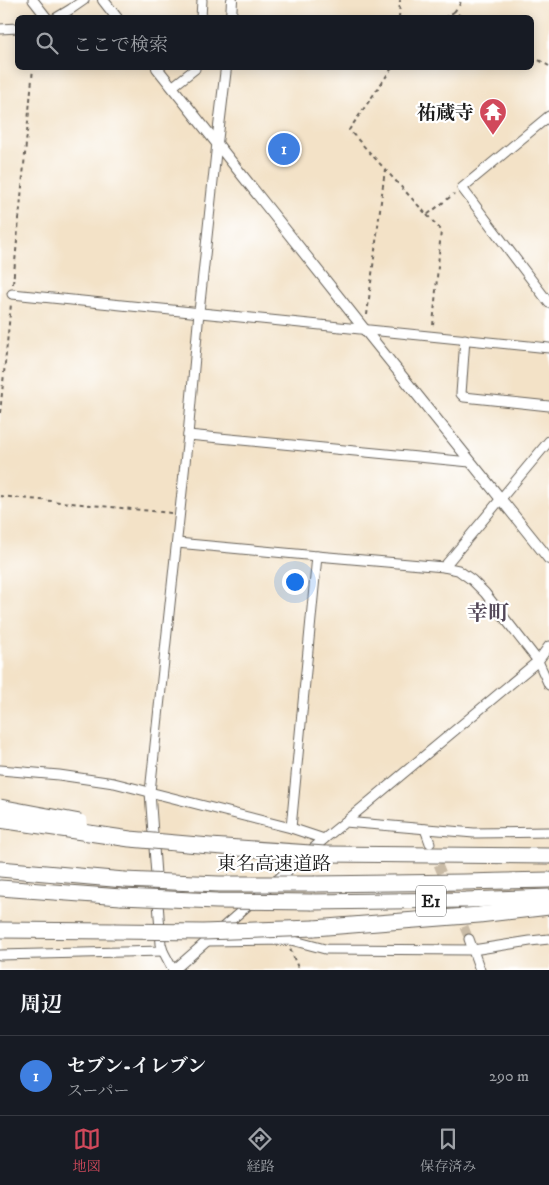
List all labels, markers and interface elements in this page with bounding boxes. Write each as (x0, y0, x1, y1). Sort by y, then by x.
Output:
search box (15, 15, 534, 70)
icon: search (33, 29, 61, 57)
text: ここで検索 (73, 34, 168, 57)
temple icon: 祐蔵寺 (478, 97, 508, 136)
place label: 祐蔵寺 (417, 102, 474, 125)
pin: 1 (268, 130, 300, 168)
your location (282, 569, 308, 595)
district label: 幸町 (467, 601, 509, 627)
street label: 東名高速道路 (217, 853, 331, 876)
road number: E1 (416, 886, 446, 916)
text: 周辺 (20, 992, 62, 1018)
text: セブン-イレブン (67, 1055, 206, 1078)
text: 1 (33, 1066, 39, 1086)
text: 290 m (489, 1066, 529, 1086)
text: スーパー (67, 1081, 129, 1101)
tab: 地図 (73, 1125, 101, 1176)
tab: 経路 (246, 1125, 274, 1176)
tab: 保存済み (420, 1125, 476, 1176)

